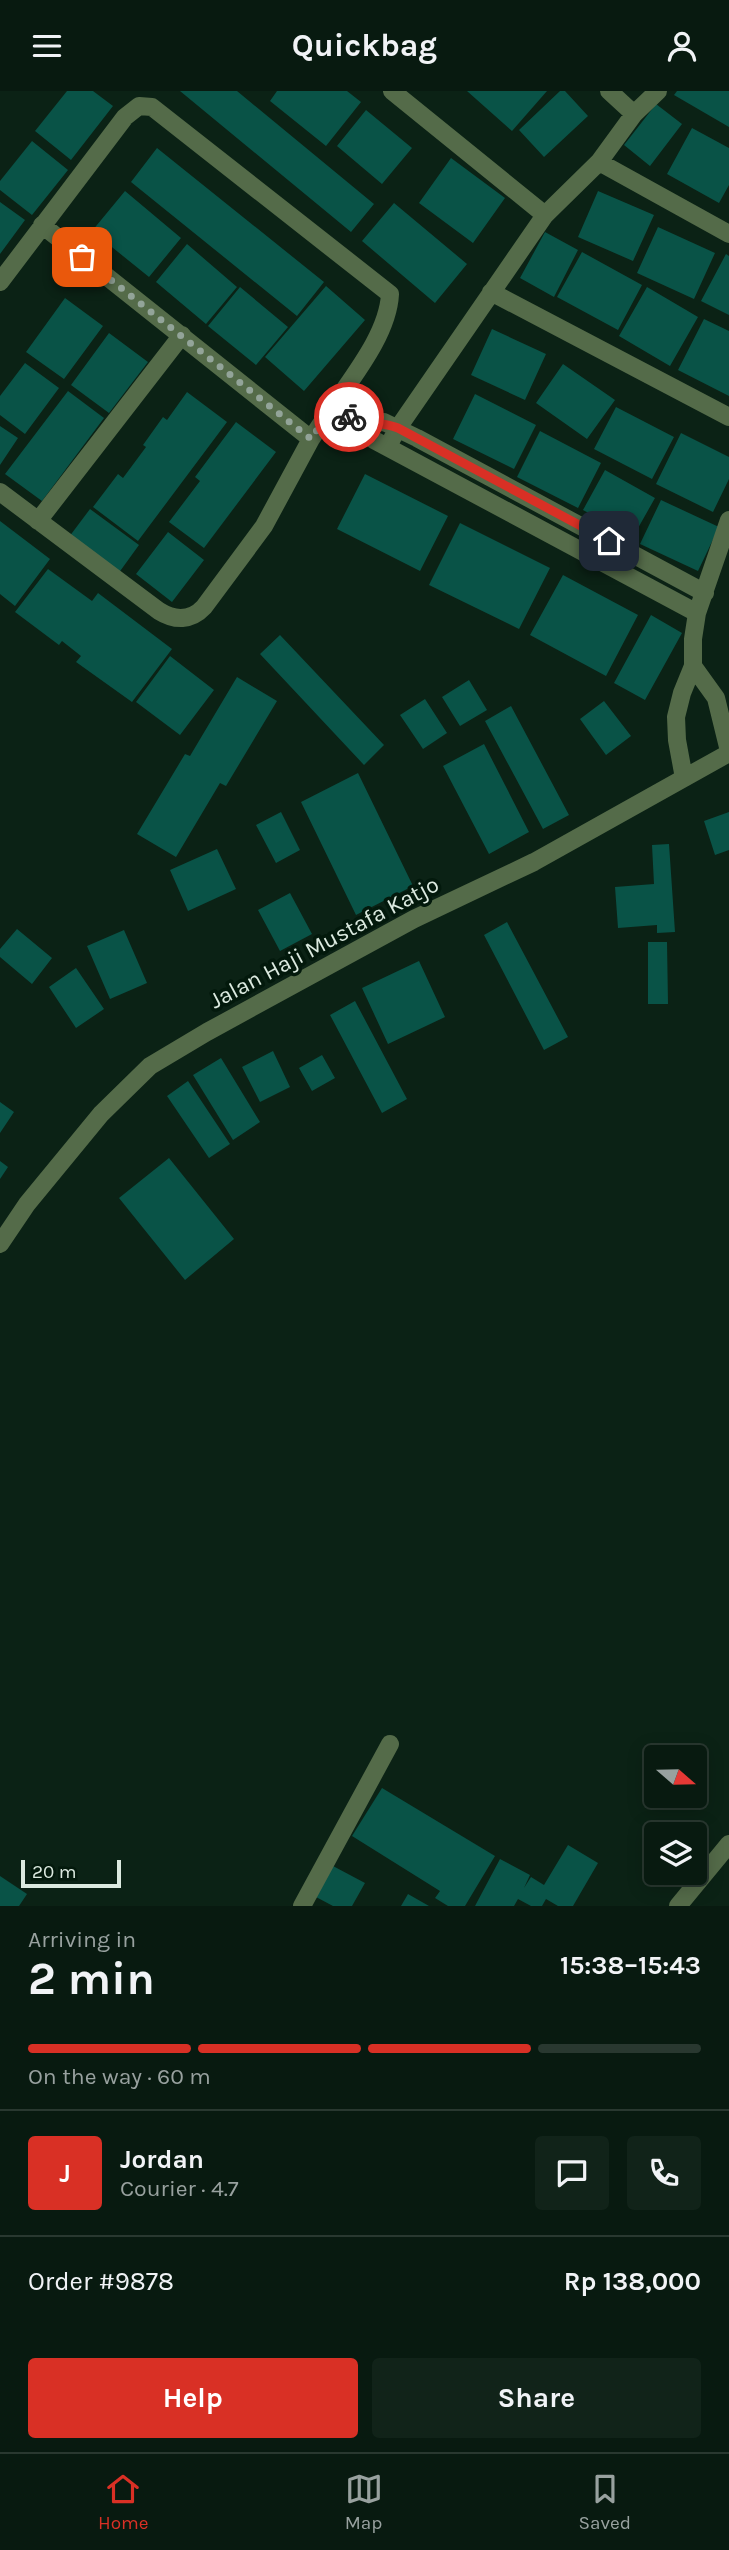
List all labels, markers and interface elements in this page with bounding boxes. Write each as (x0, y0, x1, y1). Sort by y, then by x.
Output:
icon: menu (28, 27, 66, 65)
text: Quickbag (292, 27, 437, 64)
icon: person (663, 27, 701, 65)
pin (52, 227, 112, 287)
icon: bag (63, 238, 101, 276)
courier (314, 382, 384, 452)
icon: bike (330, 398, 368, 436)
pin (579, 511, 639, 571)
icon: home (590, 522, 628, 560)
street label: Jalan Haji Mustafa Katjo (205, 870, 444, 1014)
north arrow (644, 1745, 707, 1808)
map controls (644, 1745, 707, 1885)
button: layers (644, 1822, 707, 1885)
scale bar (21, 1857, 121, 1889)
text: 20 m (32, 1861, 77, 1883)
text: Arriving in (28, 1926, 136, 1953)
text: 15:38–15:43 (560, 1950, 701, 1981)
text: 2 min (28, 1952, 155, 2006)
text: On the way · 60 m (28, 2063, 211, 2090)
button: chat (535, 2136, 609, 2210)
button: phone (627, 2136, 701, 2210)
text: Jordan (120, 2144, 204, 2175)
text: J (59, 2158, 71, 2189)
text: Courier · 4.7 (120, 2175, 239, 2202)
text: Order #9878 (28, 2266, 174, 2297)
text: Rp 138,000 (564, 2266, 701, 2297)
button: Help (28, 2358, 358, 2438)
button: Share (372, 2358, 701, 2438)
tab: Home (98, 2470, 149, 2534)
tab: Map (345, 2470, 383, 2534)
tab: Saved (579, 2470, 631, 2534)

